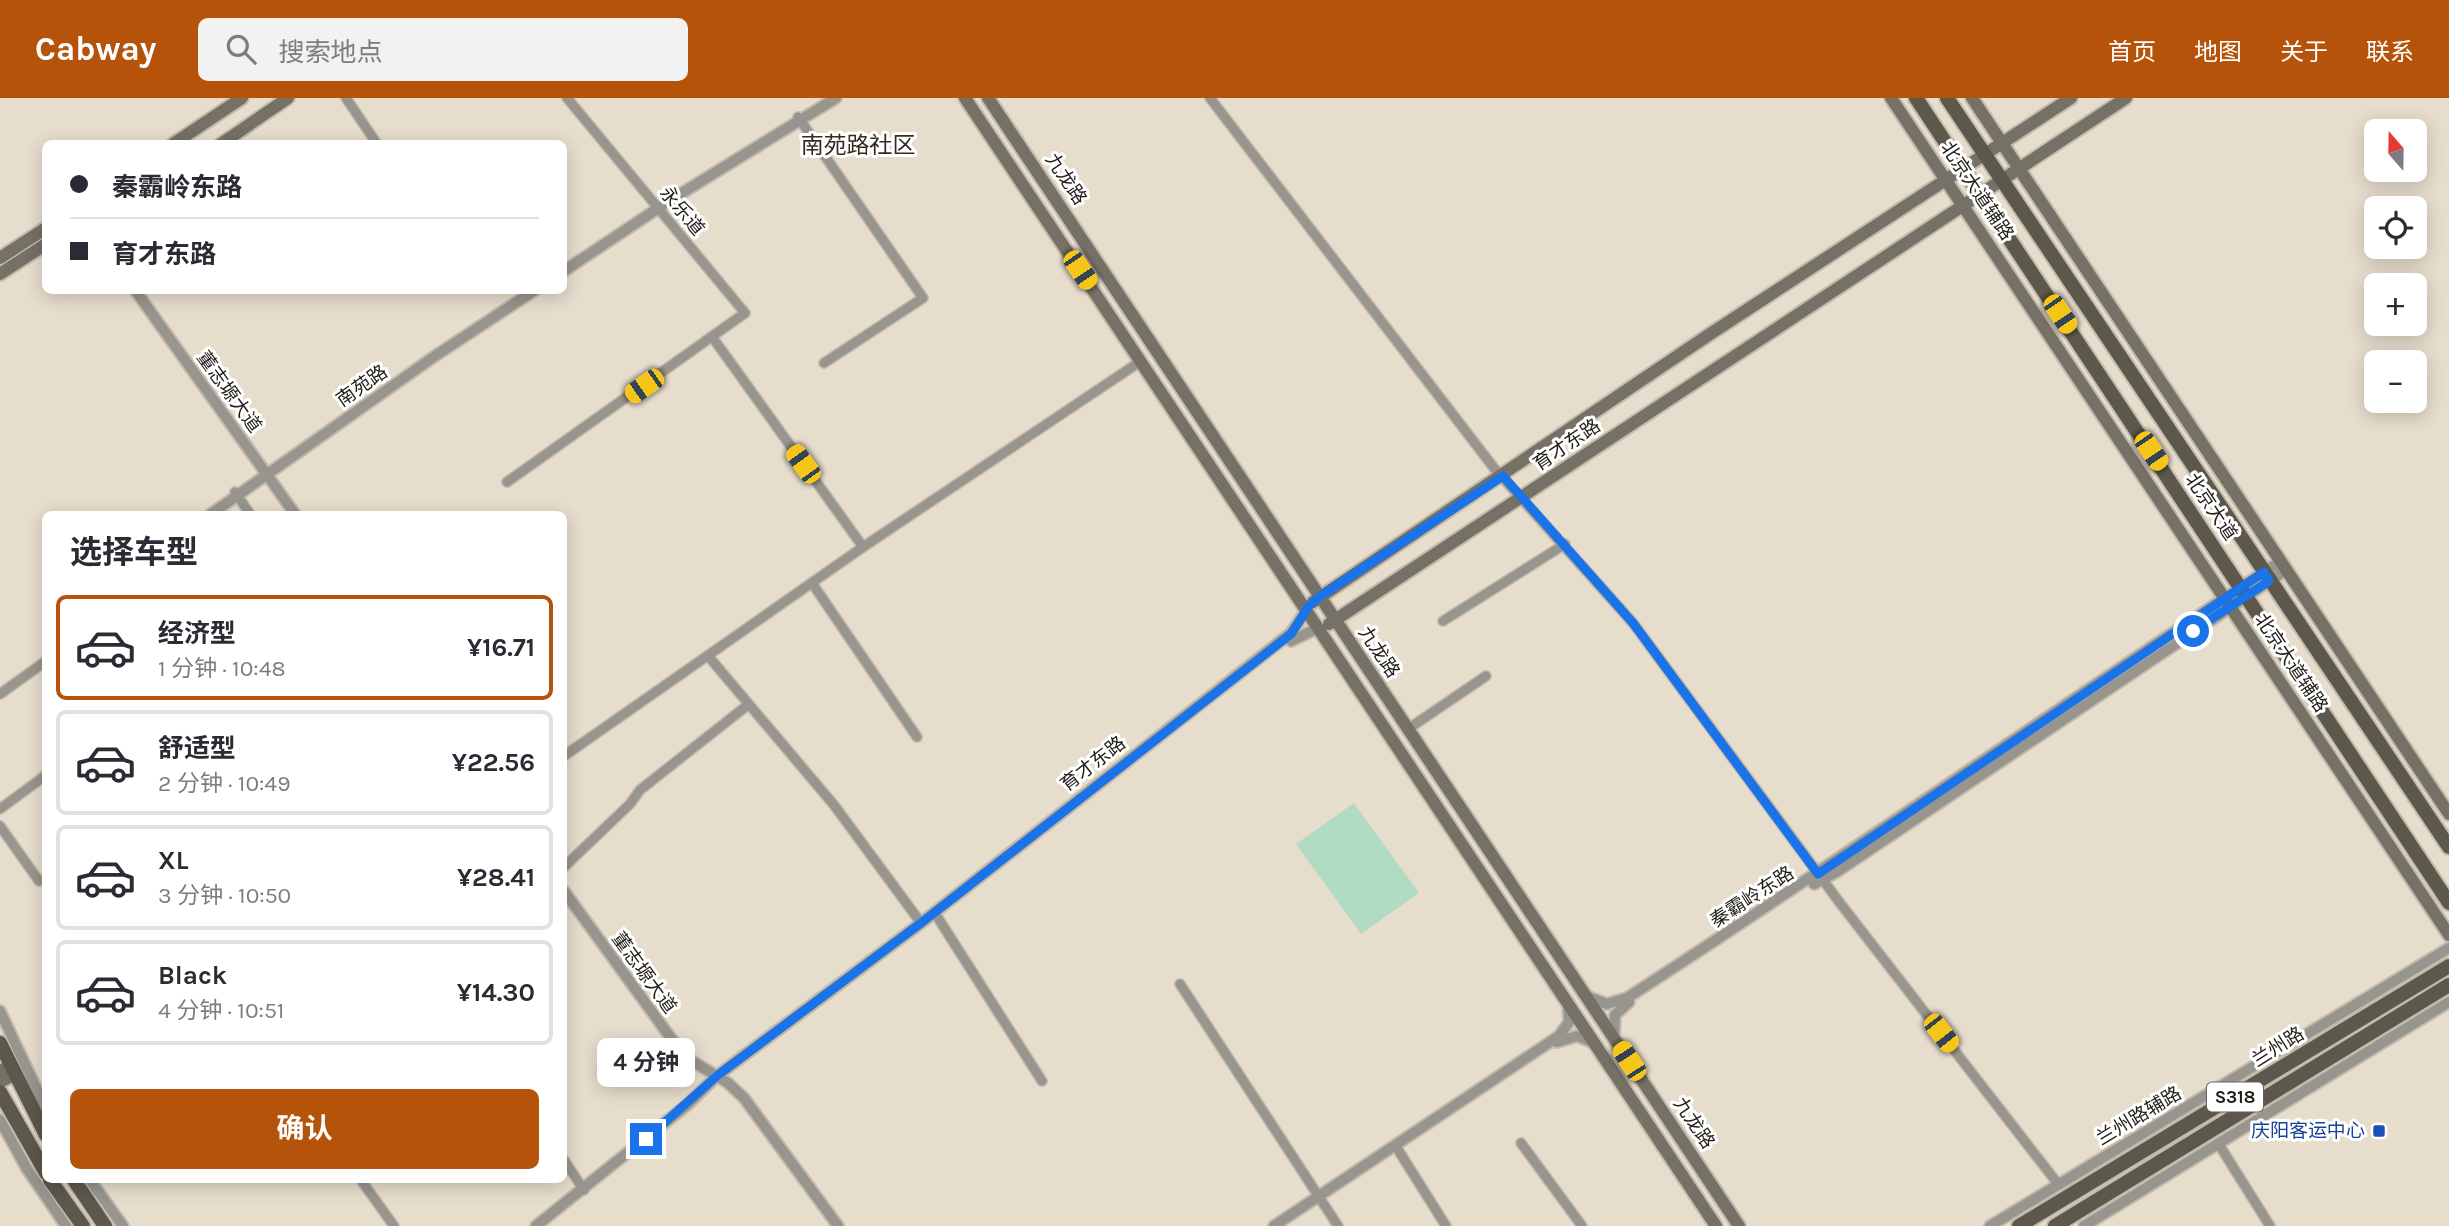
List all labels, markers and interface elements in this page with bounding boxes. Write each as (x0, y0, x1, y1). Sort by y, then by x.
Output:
search box (198, 18, 688, 81)
text: Cabway (35, 30, 156, 68)
icon: search (222, 30, 260, 68)
text: 搜索地点 (278, 37, 382, 68)
text: 首页 (2108, 38, 2156, 66)
text: 地图 (2194, 38, 2242, 66)
text: 关于 (2280, 38, 2328, 66)
text: 联系 (2366, 38, 2414, 66)
north arrow (2364, 119, 2427, 182)
map controls (2364, 119, 2427, 413)
district label: 南苑路社区 (801, 132, 916, 159)
street label: 北京大道辅路 (1936, 138, 2018, 244)
street label: 九龙路 (1041, 149, 1091, 209)
text: 秦霸岭东路 (112, 172, 242, 203)
street label: 永乐道 (655, 182, 709, 240)
button: locate (2364, 196, 2427, 259)
text: 育才东路 (112, 239, 216, 270)
car (1060, 247, 1101, 293)
button: + (2364, 273, 2427, 336)
car (2040, 291, 2081, 337)
street label: 董志塬大道 (192, 347, 266, 437)
button: − (2364, 350, 2427, 413)
street label: 南苑路 (332, 361, 392, 411)
car (621, 365, 668, 407)
street label: 育才东路 (1529, 415, 1605, 475)
car (2131, 428, 2172, 474)
car (783, 441, 824, 487)
street label: 北京大道 (2181, 469, 2241, 545)
text: 选择车型 (70, 534, 198, 571)
street label: 北京大道辅路 (2250, 610, 2332, 716)
route start (2177, 615, 2209, 647)
icon: car (74, 616, 137, 679)
text: 经济型 (158, 618, 236, 649)
street label: 九龙路 (1354, 622, 1404, 682)
text: ¥16.71 (467, 632, 535, 663)
text: 1 分钟 · 10:48 (158, 655, 286, 682)
icon: car (74, 731, 137, 794)
street label: 育才东路 (1056, 732, 1130, 796)
text: 舒适型 (158, 733, 236, 764)
text: ¥22.56 (452, 747, 535, 778)
text: 2 分钟 · 10:49 (158, 770, 291, 797)
text: XL (158, 845, 189, 876)
icon: car (74, 846, 137, 909)
text: ¥28.41 (457, 862, 535, 893)
street label: 秦霸岭东路 (1706, 862, 1798, 932)
text: 3 分钟 · 10:50 (158, 882, 291, 909)
street label: 董志塬大道 (607, 928, 681, 1018)
text: Black (158, 960, 227, 991)
icon: car (74, 961, 137, 1024)
text: ¥14.30 (457, 977, 535, 1008)
text: 4 分钟 · 10:51 (158, 997, 284, 1024)
car (1920, 1010, 1963, 1056)
street label: 兰州路 (2248, 1023, 2308, 1071)
callout: 4 分钟 (597, 1038, 695, 1086)
car (1609, 1038, 1650, 1084)
text: 4 分钟 (613, 1049, 679, 1076)
street label: 兰州路辅路 (2093, 1082, 2185, 1150)
road number: S318 (2207, 1082, 2263, 1112)
button: 确认 (70, 1089, 539, 1169)
street label: 九龙路 (1669, 1093, 1719, 1153)
place label: 庆阳客运中心 (2251, 1120, 2365, 1142)
route end (630, 1123, 662, 1155)
marker: 庆阳客运中心 (2371, 1123, 2387, 1139)

